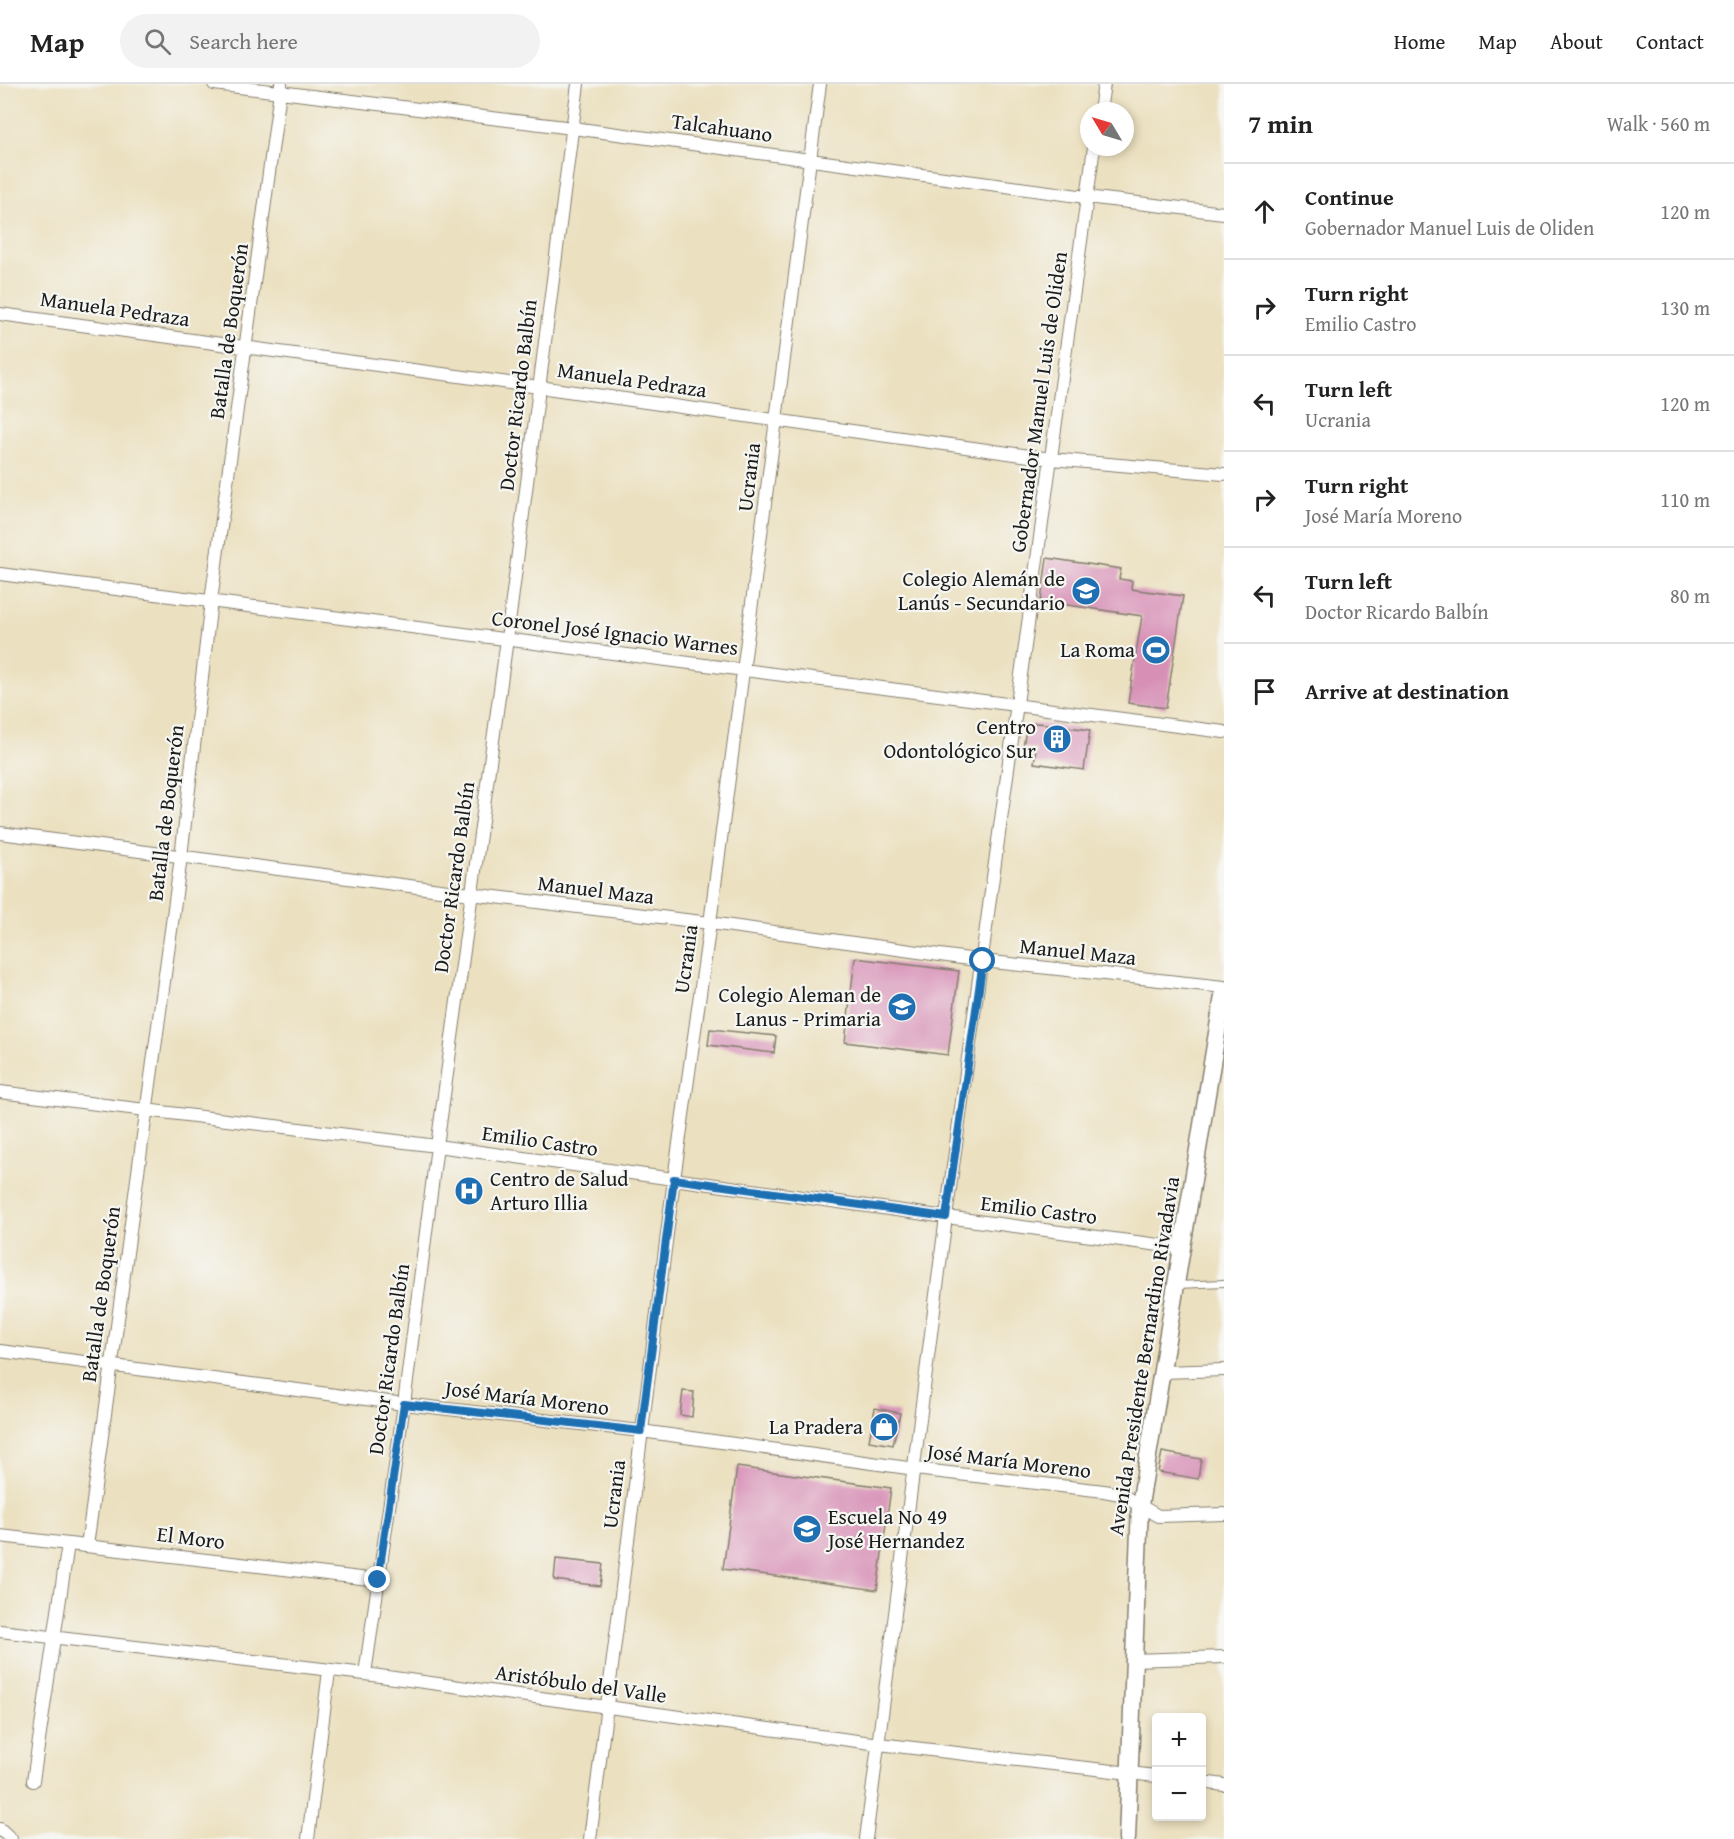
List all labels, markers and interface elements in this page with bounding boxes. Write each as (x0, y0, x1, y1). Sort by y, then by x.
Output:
search box (120, 14, 540, 68)
text: Map (30, 21, 84, 62)
icon: search (141, 25, 174, 58)
text: Search here (189, 25, 298, 57)
text: Home (1394, 26, 1445, 57)
text: Map (1478, 26, 1517, 57)
text: About (1550, 26, 1603, 57)
text: Contact (1636, 26, 1704, 57)
north arrow (1080, 102, 1134, 156)
text: 7 min (1248, 104, 1313, 143)
street label: Talcahuano (670, 105, 775, 150)
text: Walk · 560 m (1607, 109, 1710, 138)
text: Continue (1305, 181, 1394, 213)
icon: ahead (1248, 195, 1281, 228)
text: 120 m (1660, 197, 1710, 226)
text: Gobernador Manuel Luis de Oliden (1305, 213, 1594, 242)
street label: Batalla de Boquerón (201, 241, 256, 421)
street label: Gobernador Manuel Luis de Oliden (1002, 249, 1075, 554)
text: Turn right (1305, 277, 1408, 309)
street label: Manuela Pedraza (38, 283, 192, 334)
icon: right (1248, 291, 1281, 324)
text: 130 m (1660, 293, 1710, 322)
street label: Doctor Ricardo Balbín (490, 297, 545, 492)
text: Emilio Castro (1305, 309, 1416, 338)
street label: Manuela Pedraza (555, 354, 709, 405)
text: Turn left (1305, 373, 1392, 405)
icon: left (1248, 387, 1281, 420)
text: 120 m (1660, 389, 1710, 418)
text: Ucrania (1305, 405, 1371, 434)
street label: Ucrania (729, 441, 768, 513)
text: Turn right (1305, 469, 1408, 501)
icon: right (1248, 483, 1281, 516)
text: 110 m (1660, 485, 1710, 514)
text: José María Moreno (1305, 501, 1462, 530)
place label: Colegio Alemán de Lanús - Secundario (898, 563, 1065, 618)
text: Turn left (1305, 565, 1392, 597)
school or university icon: Colegio Alemán de Lanús - Secundario (1070, 575, 1102, 607)
icon: left (1248, 579, 1281, 612)
text: 80 m (1670, 581, 1710, 610)
text: Doctor Ricardo Balbín (1305, 597, 1489, 626)
street label: Coronel José Ignacio Warnes (490, 602, 740, 663)
place label: La Roma (1060, 634, 1135, 665)
sports icon: La Roma (1140, 634, 1172, 666)
icon: arrive (1248, 675, 1281, 708)
text: Arrive at destination (1305, 675, 1509, 707)
place label: Centro Odontológico Sur (884, 711, 1036, 766)
street label: Batalla de Boquerón (139, 723, 192, 903)
building icon: Centro Odontológico Sur (1041, 723, 1073, 755)
street label: Doctor Ricardo Balbín (425, 779, 482, 975)
street label: Manuel Maza (536, 867, 656, 912)
street label: Ucrania (665, 922, 706, 995)
street label: Manuel Maza (1018, 930, 1138, 973)
route start (969, 947, 995, 973)
place label: Colegio Aleman de Lanus - Primaria (718, 979, 881, 1034)
school or university icon: Colegio Aleman de Lanus - Primaria (886, 991, 918, 1023)
street label: Emilio Castro (480, 1117, 600, 1164)
place label: Centro de Salud Arturo Illia (490, 1163, 629, 1218)
street label: Avenida Presidente Bernardino Rivadavia (1100, 1174, 1187, 1538)
hospital icon: Centro de Salud Arturo Illia (453, 1175, 485, 1207)
street label: Emilio Castro (979, 1187, 1099, 1232)
street label: Batalla de Boquerón (73, 1204, 128, 1384)
street label: Doctor Ricardo Balbín (360, 1261, 417, 1457)
street label: José María Moreno (440, 1372, 611, 1423)
place label: La Pradera (769, 1411, 863, 1442)
shop icon: La Pradera (868, 1411, 900, 1443)
street label: José María Moreno (922, 1435, 1093, 1486)
street label: Ucrania (594, 1458, 633, 1530)
place label: Escuela No 49 José Hernandez (825, 1501, 964, 1556)
school or university icon: Escuela No 49 José Hernandez (791, 1513, 823, 1545)
street label: El Moro (155, 1518, 227, 1557)
route end (364, 1566, 390, 1592)
street label: Aristóbulo del Valle (493, 1656, 669, 1711)
map controls (1152, 1713, 1206, 1821)
button: + (1152, 1713, 1206, 1767)
button: − (1152, 1767, 1206, 1821)

